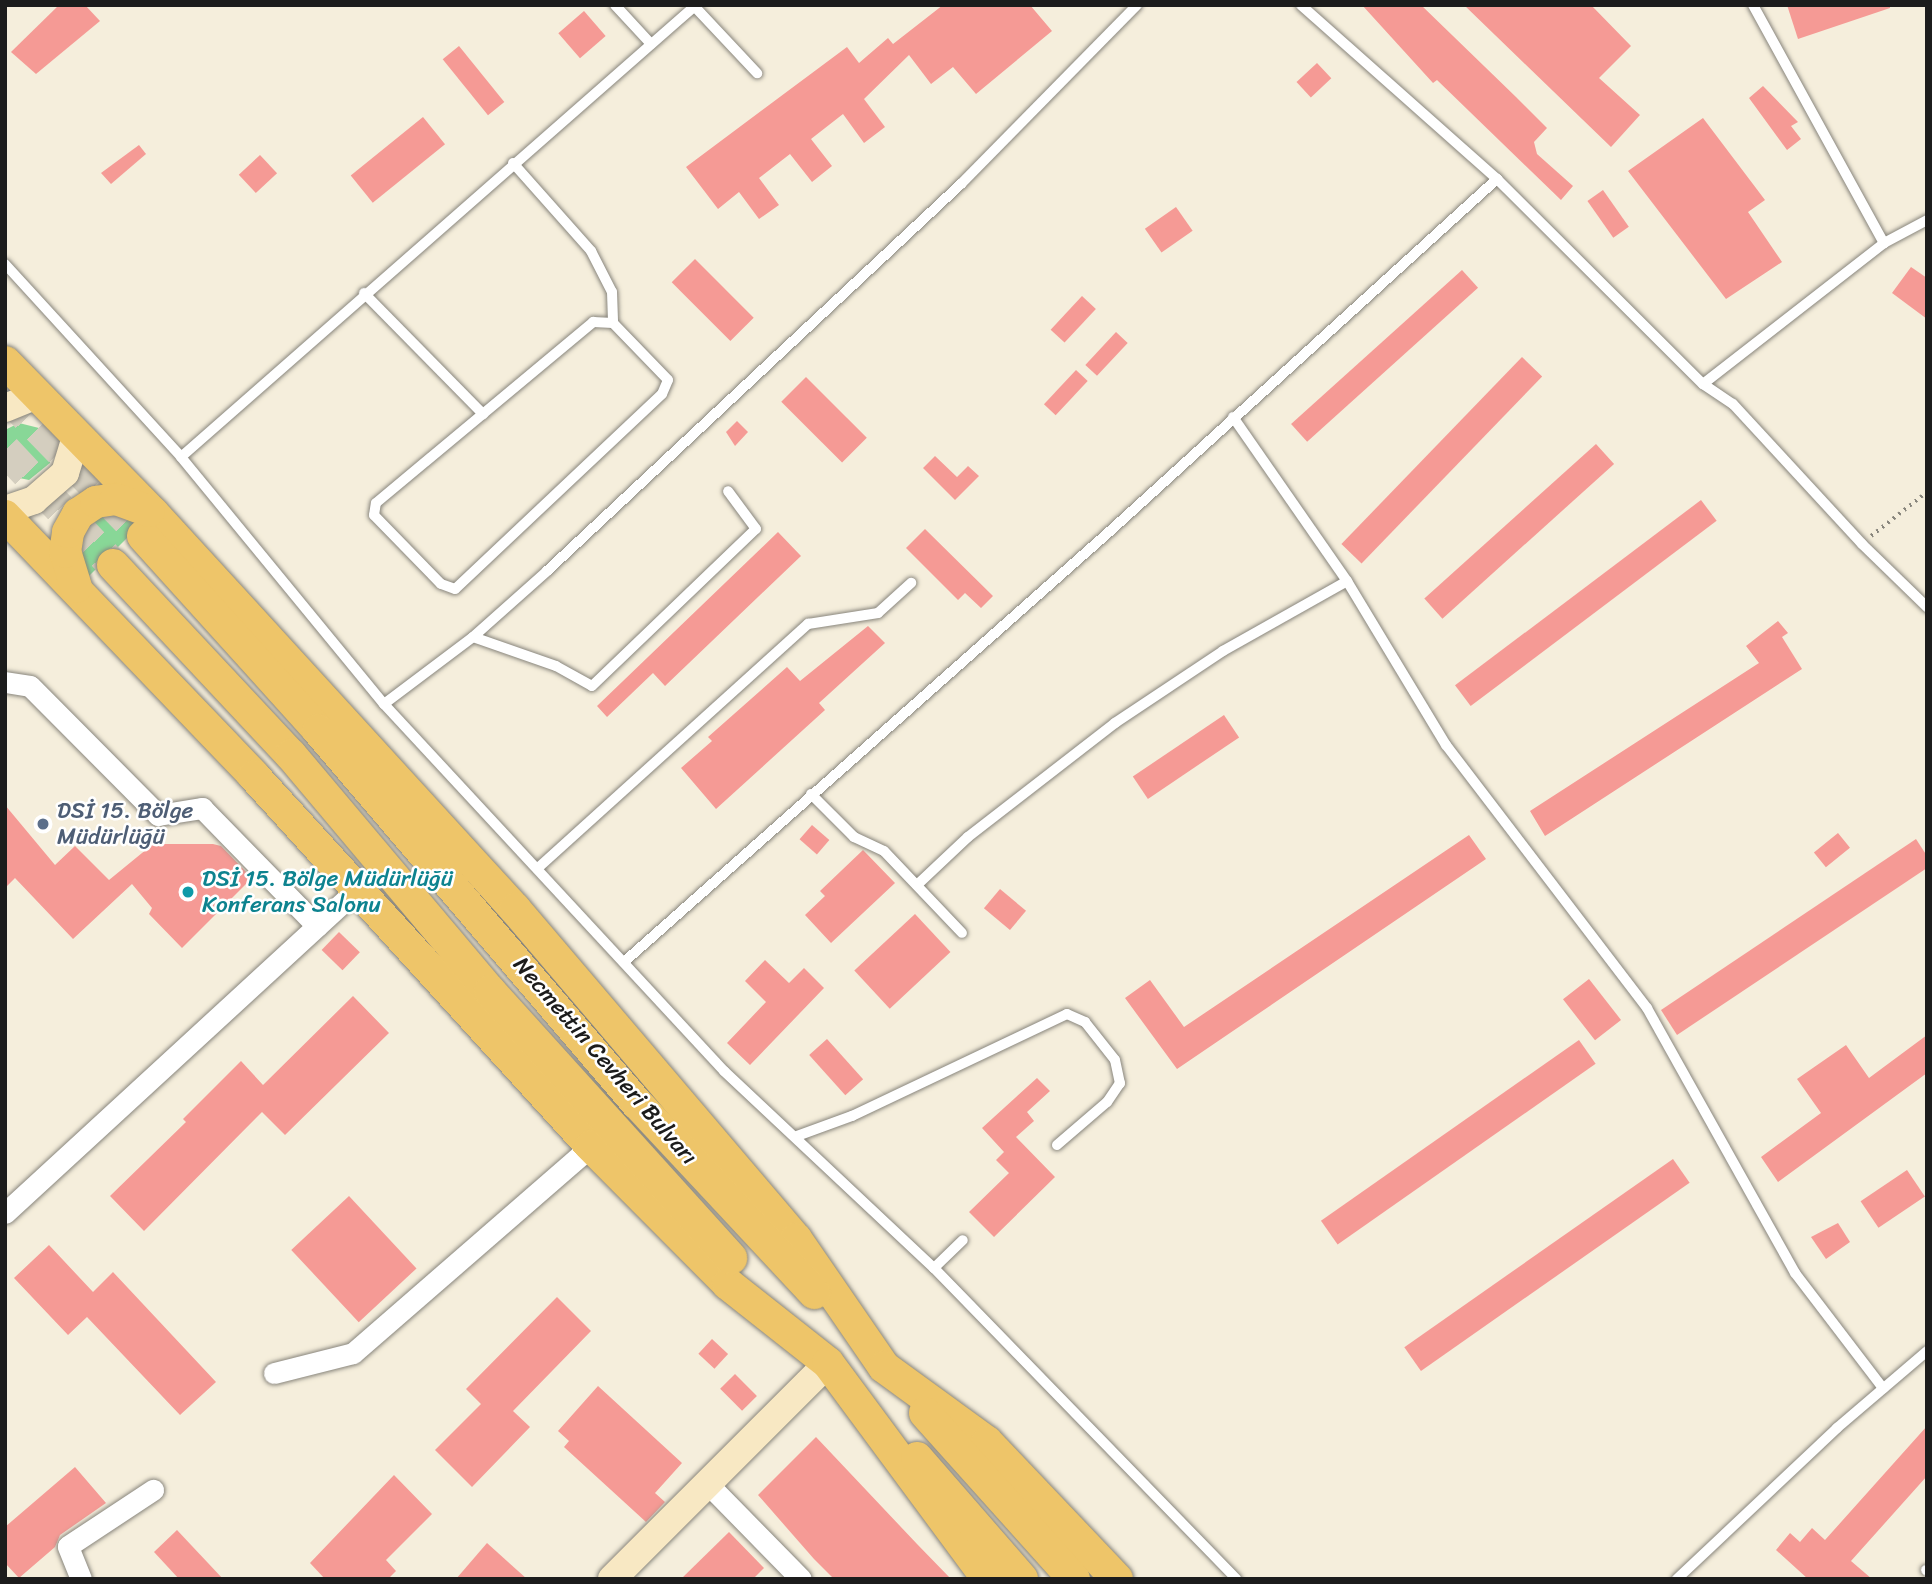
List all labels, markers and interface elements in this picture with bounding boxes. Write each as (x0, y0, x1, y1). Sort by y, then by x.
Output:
place label: DSİ 15. Bölge Müdürlüğü (57, 797, 193, 851)
marker: DSİ 15. Bölge Müdürlüğü (35, 816, 51, 832)
place label: DSİ 15. Bölge Müdürlüğü Konferans Salonu (202, 865, 452, 919)
marker: DSİ 15. Bölge Müdürlüğü Konferans Salonu (180, 884, 196, 900)
street label: Necmettin Cevheri Bulvarı (507, 951, 703, 1171)

